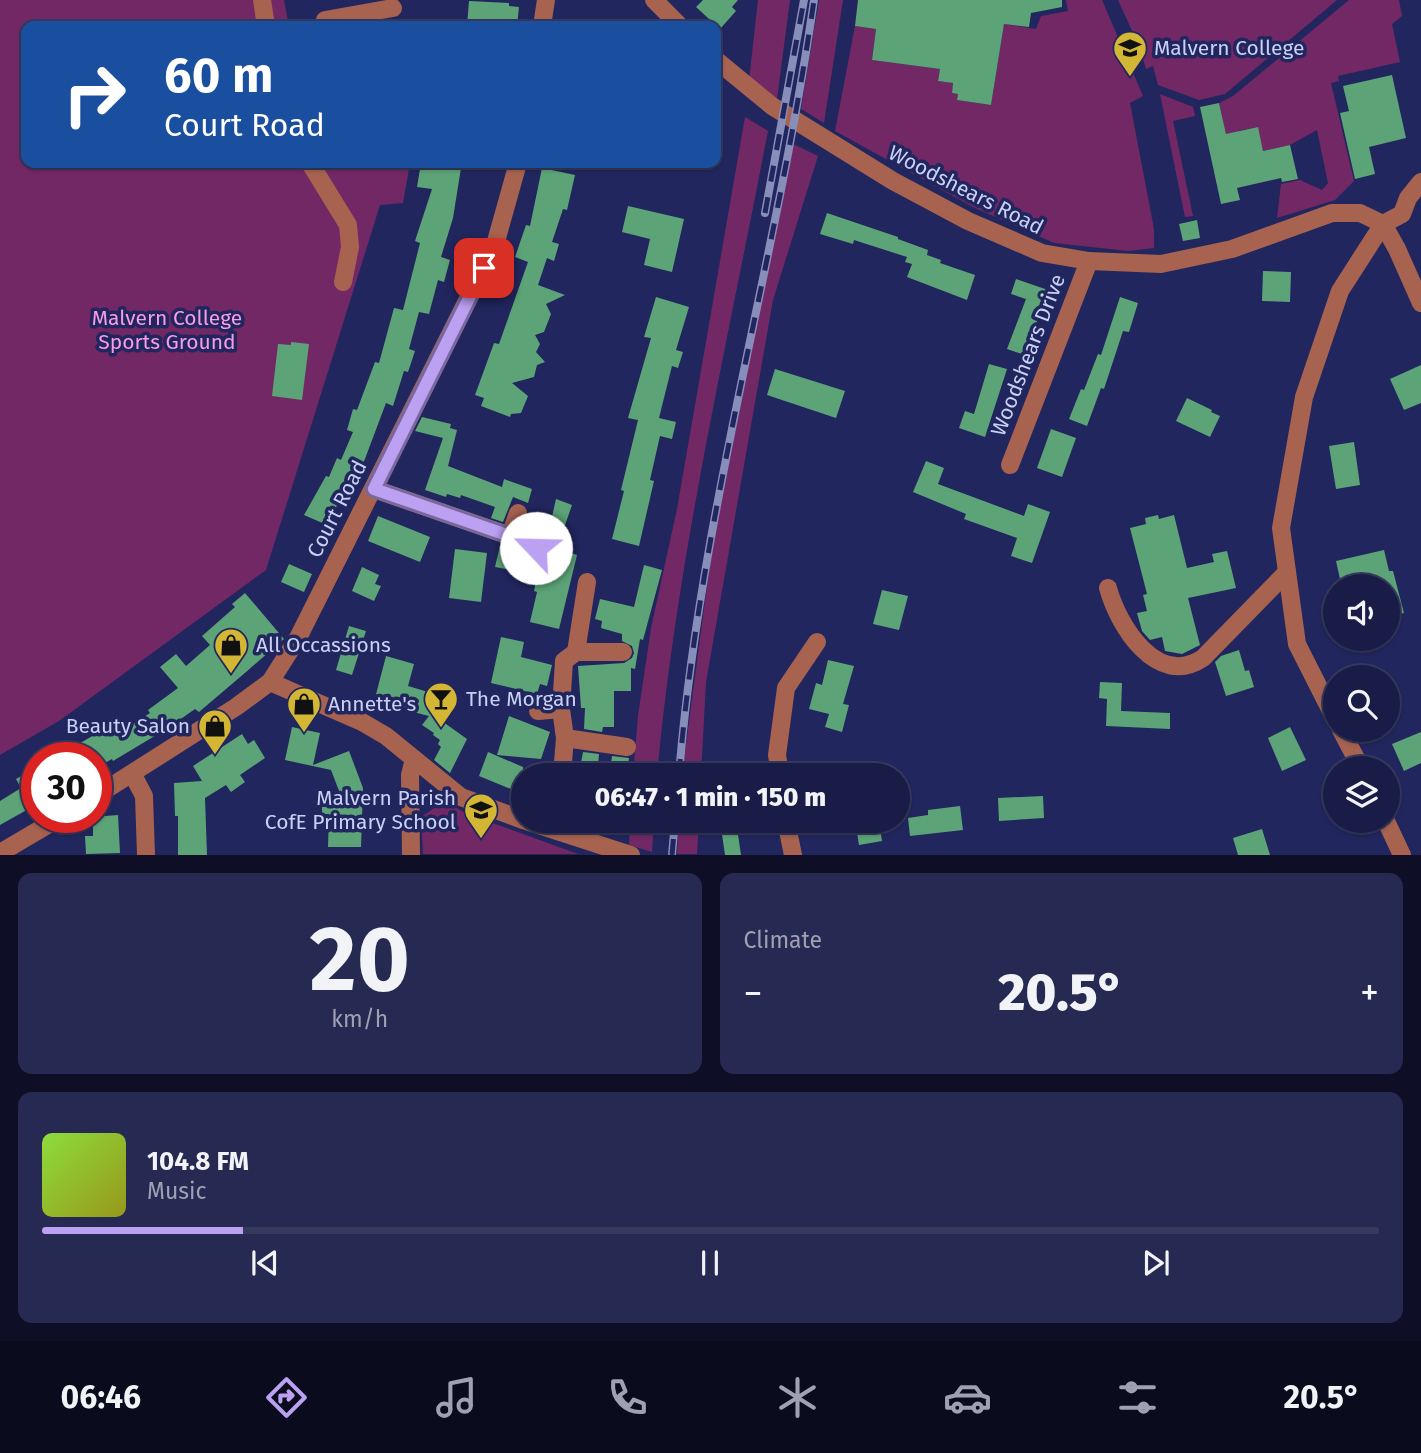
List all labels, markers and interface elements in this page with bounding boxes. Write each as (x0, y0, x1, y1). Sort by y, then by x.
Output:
school or university icon: Malvern College (1111, 29, 1149, 78)
place label: Malvern College (1154, 35, 1304, 61)
text: 60 m (164, 46, 273, 105)
icon: right (49, 49, 140, 140)
text: Court Road (164, 106, 325, 144)
street label: Woodshears Road (884, 140, 1048, 240)
pin (454, 238, 514, 298)
icon: arrive (465, 249, 503, 287)
street label: Woodshears Drive (985, 270, 1071, 440)
park label: Malvern College Sports Ground (92, 305, 242, 355)
street label: Court Road (301, 456, 373, 562)
position arrow (499, 511, 573, 585)
map controls (1323, 574, 1400, 833)
button: sound (1323, 574, 1400, 651)
shop icon: All Occassions (212, 626, 250, 675)
place label: All Occassions (256, 632, 391, 658)
button: search (1323, 665, 1400, 742)
bar icon: The Morgan (422, 680, 460, 729)
shop icon: Annette's (285, 685, 323, 734)
place label: The Morgan (466, 686, 577, 712)
place label: Annette's (328, 691, 417, 717)
shop icon: Beauty Salon (196, 707, 234, 756)
place label: Beauty Salon (66, 713, 190, 739)
speed limit sign: 30 (21, 742, 112, 833)
button: layers (1323, 756, 1400, 833)
text: 06:47 · 1 min · 150 m (595, 782, 826, 813)
place label: Malvern Parish CofE Primary School (265, 785, 456, 835)
school or university icon: Malvern Parish CofE Primary School (462, 791, 500, 840)
text: 20 (310, 905, 410, 1014)
text: Climate (744, 926, 822, 954)
text: 20.5° (998, 961, 1124, 1024)
text: − (744, 970, 763, 1016)
text: + (1360, 970, 1379, 1016)
text: km/h (331, 1005, 388, 1033)
text: 104.8 FM (147, 1146, 249, 1177)
text: Music (147, 1177, 207, 1205)
icon: previous (246, 1244, 284, 1282)
icon: pause (691, 1244, 729, 1282)
icon: next (1137, 1244, 1175, 1282)
icon: directions (262, 1373, 311, 1422)
icon: music (432, 1373, 481, 1422)
icon: phone (603, 1373, 652, 1422)
icon: climate (773, 1373, 822, 1422)
icon: car (943, 1373, 992, 1422)
icon: filters (1113, 1373, 1162, 1422)
text: 06:46 (61, 1378, 141, 1416)
text: 20.5° (1284, 1378, 1360, 1416)

